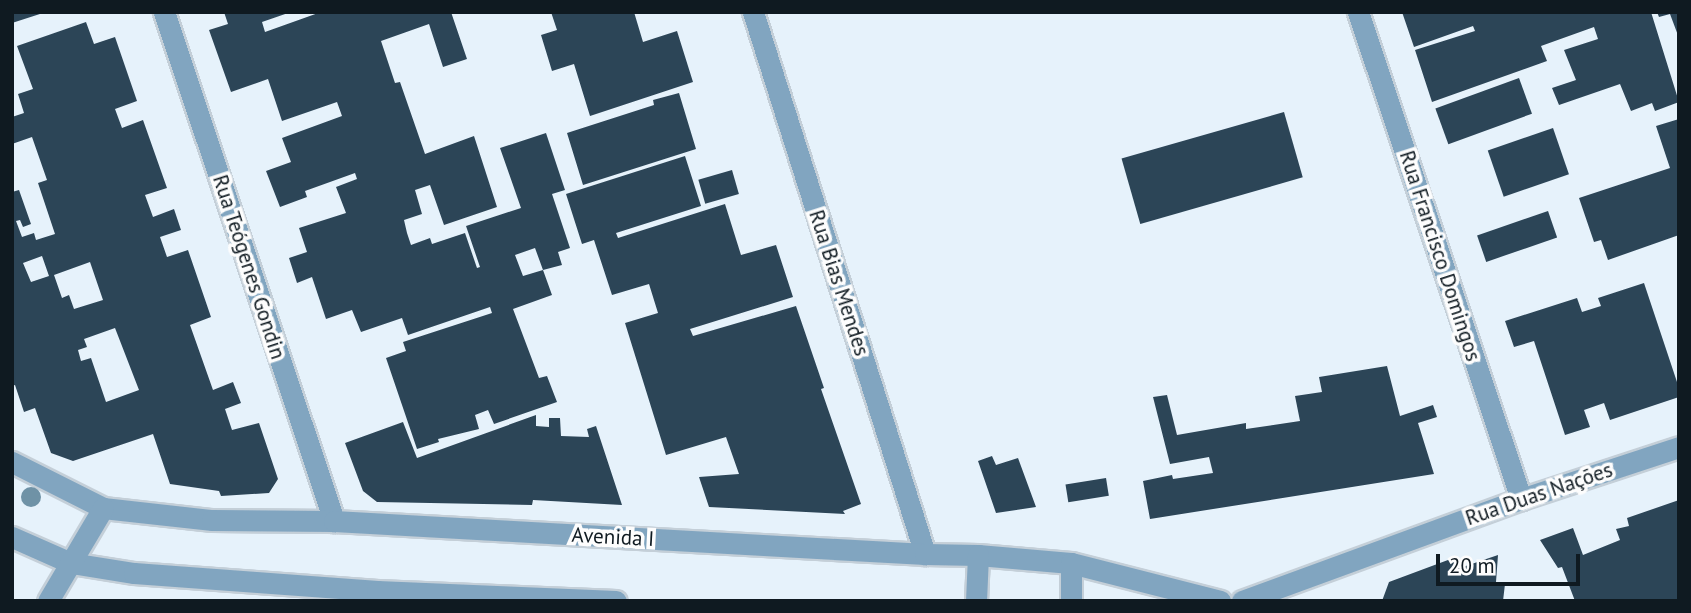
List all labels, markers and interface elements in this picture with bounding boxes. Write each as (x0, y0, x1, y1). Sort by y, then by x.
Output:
street label: Rua Francisco Domingos (1394, 148, 1486, 364)
street label: Rua Teógenes Gondin (207, 171, 291, 363)
street label: Rua Bias Mendes (804, 207, 874, 359)
street label: Rua Duas Nações (1462, 457, 1616, 531)
street label: Avenida I (571, 522, 655, 552)
scale bar (1439, 540, 1582, 584)
text: 20 m (1449, 552, 1495, 579)

